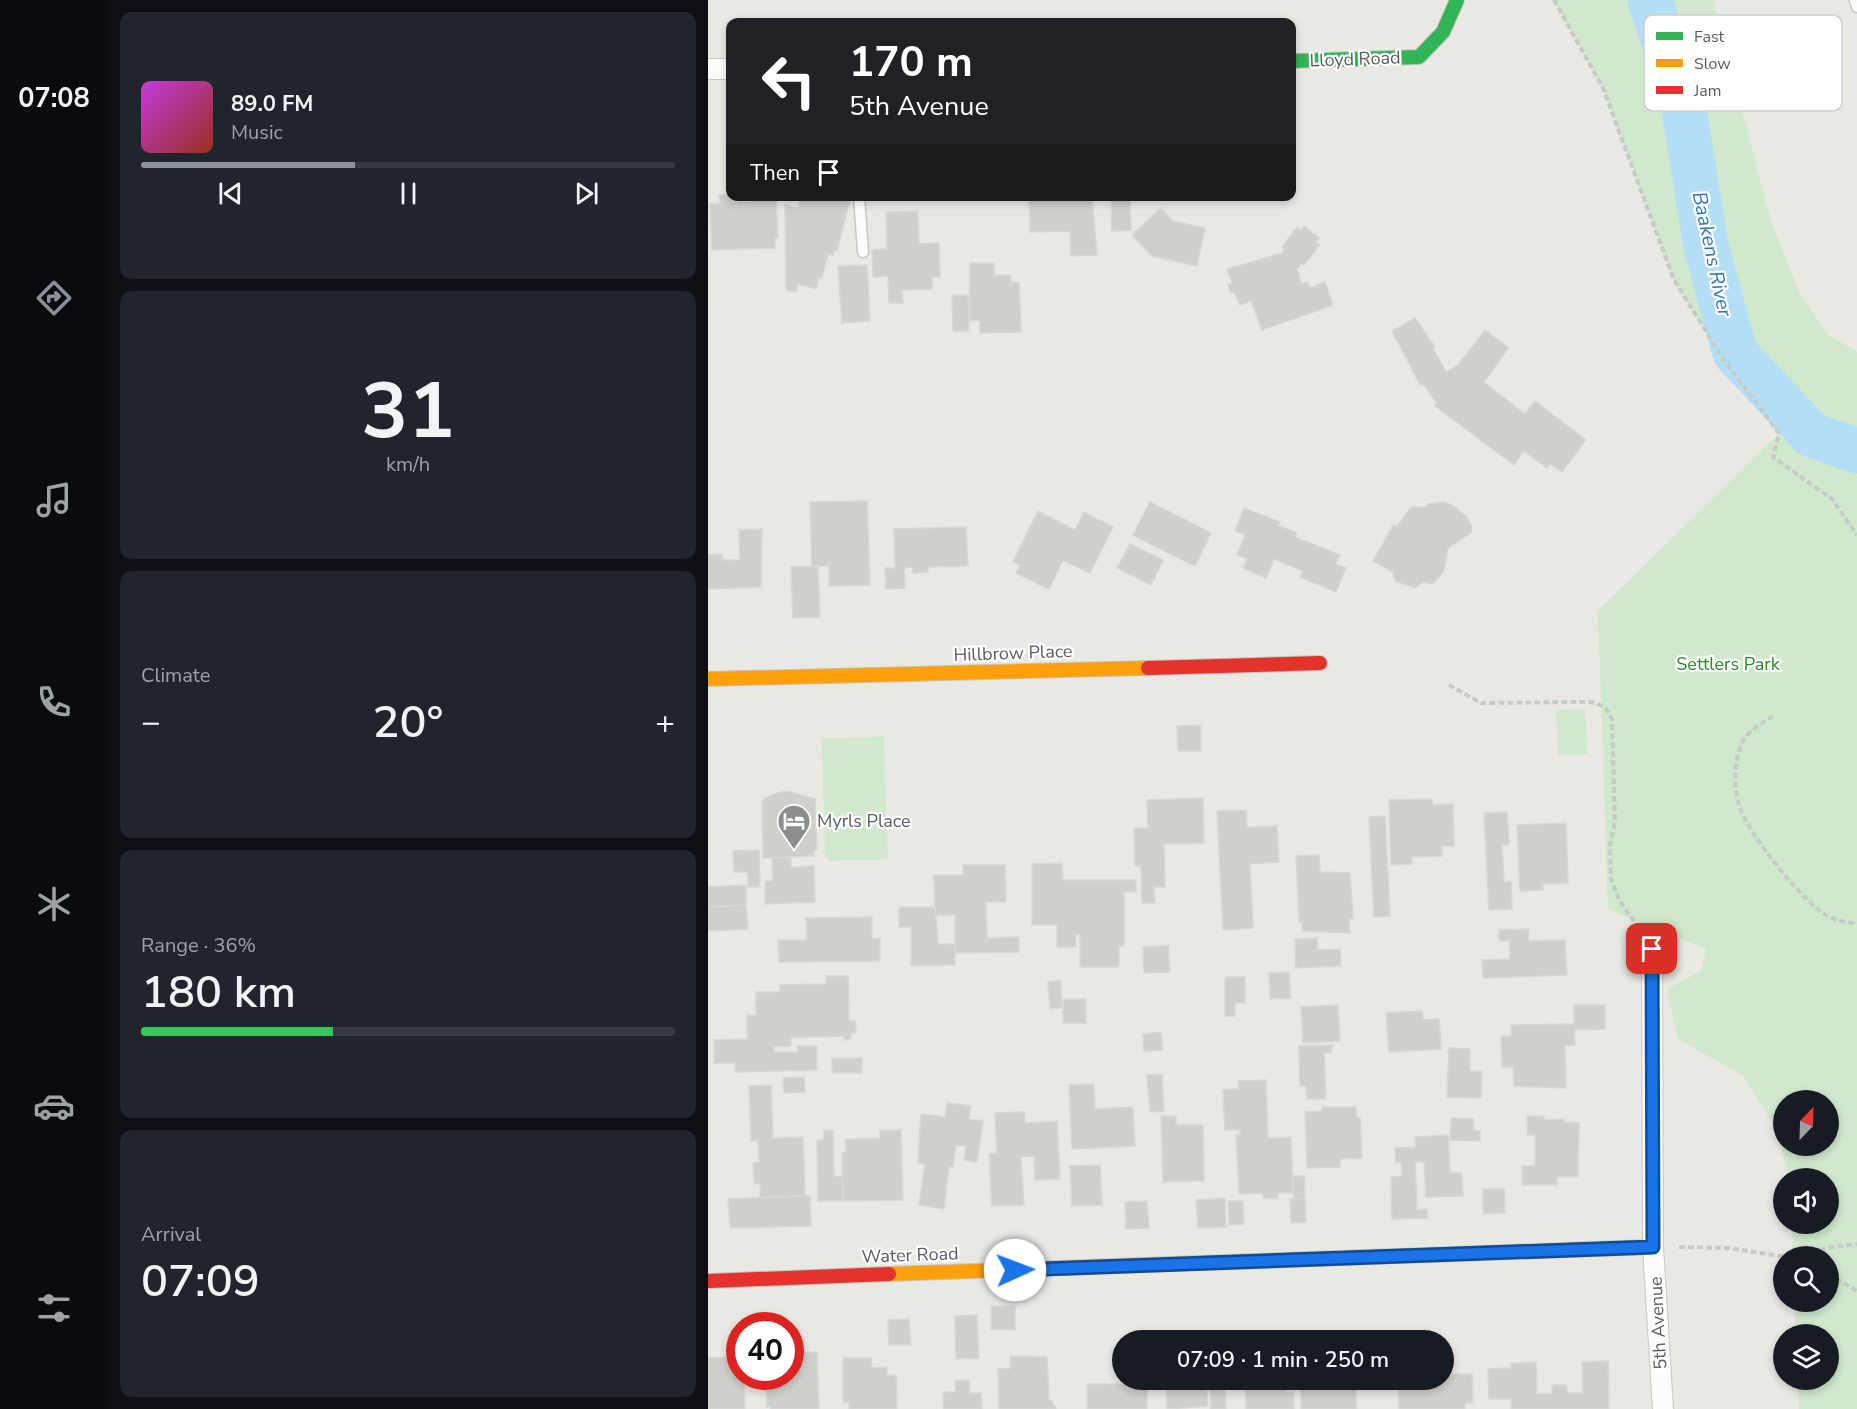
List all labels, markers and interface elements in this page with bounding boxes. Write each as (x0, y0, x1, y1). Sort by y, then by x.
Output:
legend (1644, 15, 1842, 111)
text: Fast (1694, 26, 1725, 48)
text: 170 m (849, 34, 973, 91)
icon: left (750, 42, 828, 120)
street label: Lloyd Road (1309, 45, 1401, 73)
text: Slow (1694, 53, 1731, 75)
text: 07:08 (18, 80, 90, 117)
text: Jam (1693, 80, 1721, 102)
text: 5th Avenue (849, 88, 989, 125)
text: 89.0 FM (231, 89, 313, 119)
text: Music (231, 119, 283, 146)
icon: arrive (812, 156, 845, 189)
text: Then (750, 158, 800, 188)
icon: previous (214, 177, 247, 210)
icon: pause (392, 177, 425, 210)
icon: next (570, 177, 603, 210)
water label: Baakens River (1686, 189, 1739, 320)
icon: directions (33, 277, 75, 319)
text: 31 (361, 358, 455, 465)
text: km/h (386, 451, 430, 478)
icon: music (33, 479, 75, 521)
street label: Hillbrow Place (953, 639, 1073, 667)
park label: Settlers Park (1676, 652, 1781, 676)
text: Climate (141, 662, 210, 689)
icon: phone (33, 681, 75, 723)
text: 20° (373, 692, 443, 753)
text: − (141, 700, 161, 745)
text: + (655, 700, 675, 745)
hotel icon: Myrls Place (776, 803, 812, 850)
place label: Myrls Place (817, 809, 911, 833)
icon: climate (33, 883, 75, 925)
pin (1626, 923, 1677, 974)
text: Range · 36% (141, 932, 256, 959)
icon: arrive (1635, 932, 1668, 965)
text: 180 km (141, 962, 296, 1023)
icon: car (33, 1085, 75, 1127)
north arrow (1773, 1090, 1839, 1156)
map controls (1773, 1090, 1839, 1390)
button: sound (1773, 1168, 1839, 1234)
text: Arrival (141, 1221, 201, 1248)
position arrow (983, 1238, 1047, 1302)
street label: Water Road (861, 1241, 959, 1269)
button: search (1773, 1246, 1839, 1312)
text: 07:09 (141, 1251, 260, 1312)
street label: 5th Avenue (1644, 1276, 1672, 1370)
icon: filters (33, 1287, 75, 1329)
speed limit sign: 40 (726, 1312, 804, 1390)
button: layers (1773, 1324, 1839, 1390)
text: 07:09 · 1 min · 250 m (1177, 1345, 1389, 1375)

